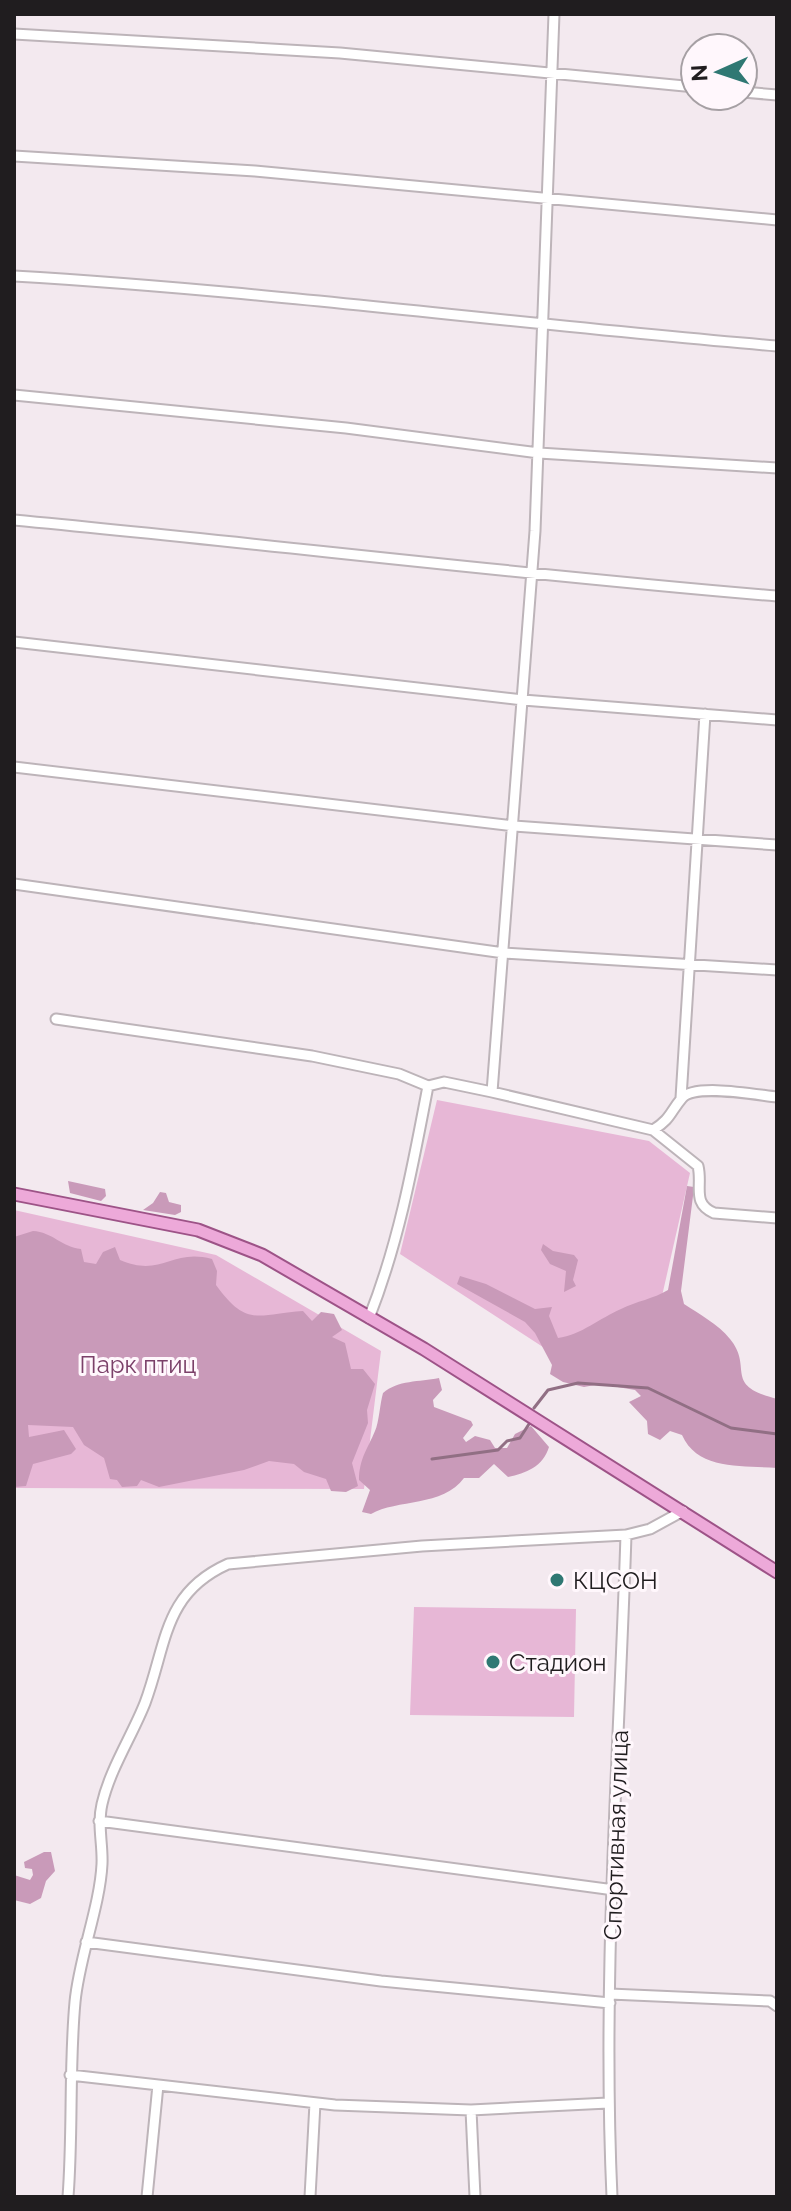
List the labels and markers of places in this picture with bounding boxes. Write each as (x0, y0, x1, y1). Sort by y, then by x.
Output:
place label: КЦСОН (573, 1566, 658, 1595)
marker: КЦСОН (548, 1571, 566, 1589)
place label: Стадион (509, 1648, 606, 1677)
marker: Стадион (484, 1653, 502, 1671)

